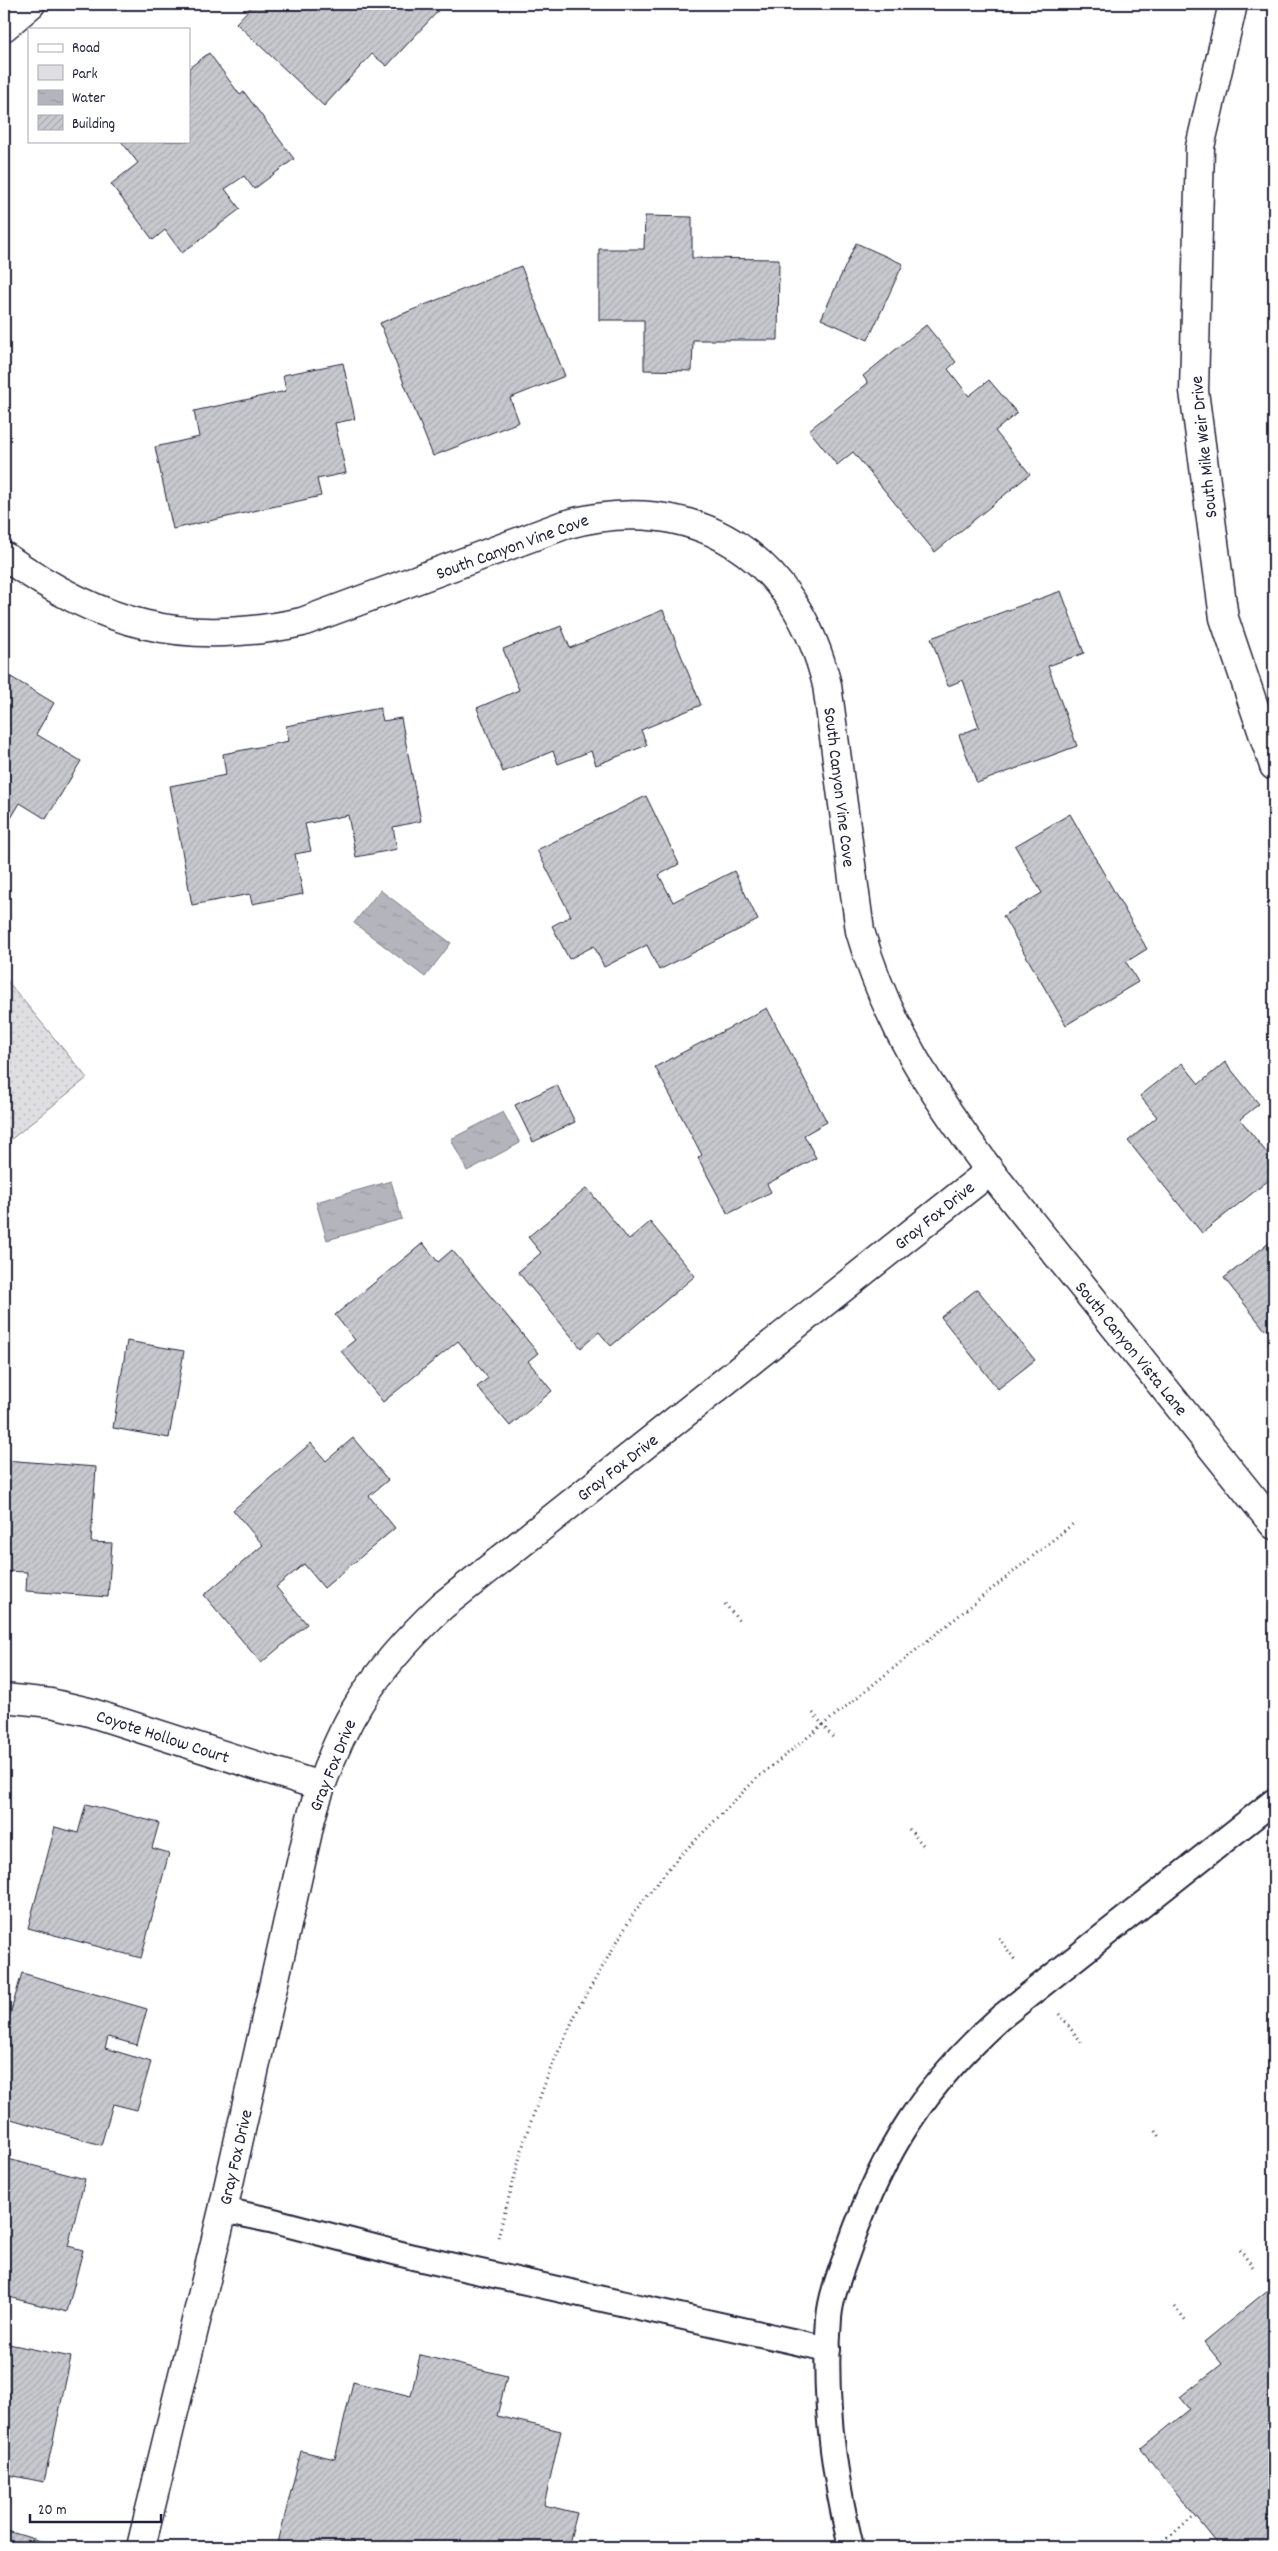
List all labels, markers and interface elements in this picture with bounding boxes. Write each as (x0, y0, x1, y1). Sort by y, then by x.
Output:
legend (28, 28, 190, 142)
text: Road (72, 38, 100, 60)
text: Park (72, 64, 98, 86)
text: Water (72, 88, 106, 110)
text: Building (72, 114, 115, 136)
street label: South Mike Weir Drive (1186, 374, 1225, 519)
street label: South Canyon Vine Cove (433, 509, 593, 588)
street label: South Canyon Vine Cove (815, 706, 860, 869)
street label: Gray Fox Drive (890, 1177, 981, 1257)
street label: South Canyon Vista Lane (1068, 1277, 1192, 1422)
street label: Gray Fox Drive (573, 1429, 665, 1509)
street label: Coyote Hollow Court (93, 1705, 232, 1772)
street label: Gray Fox Drive (305, 1716, 364, 1816)
street label: Gray Fox Drive (214, 2107, 261, 2208)
scale bar (30, 2491, 161, 2523)
text: 20 m (38, 2500, 66, 2522)

